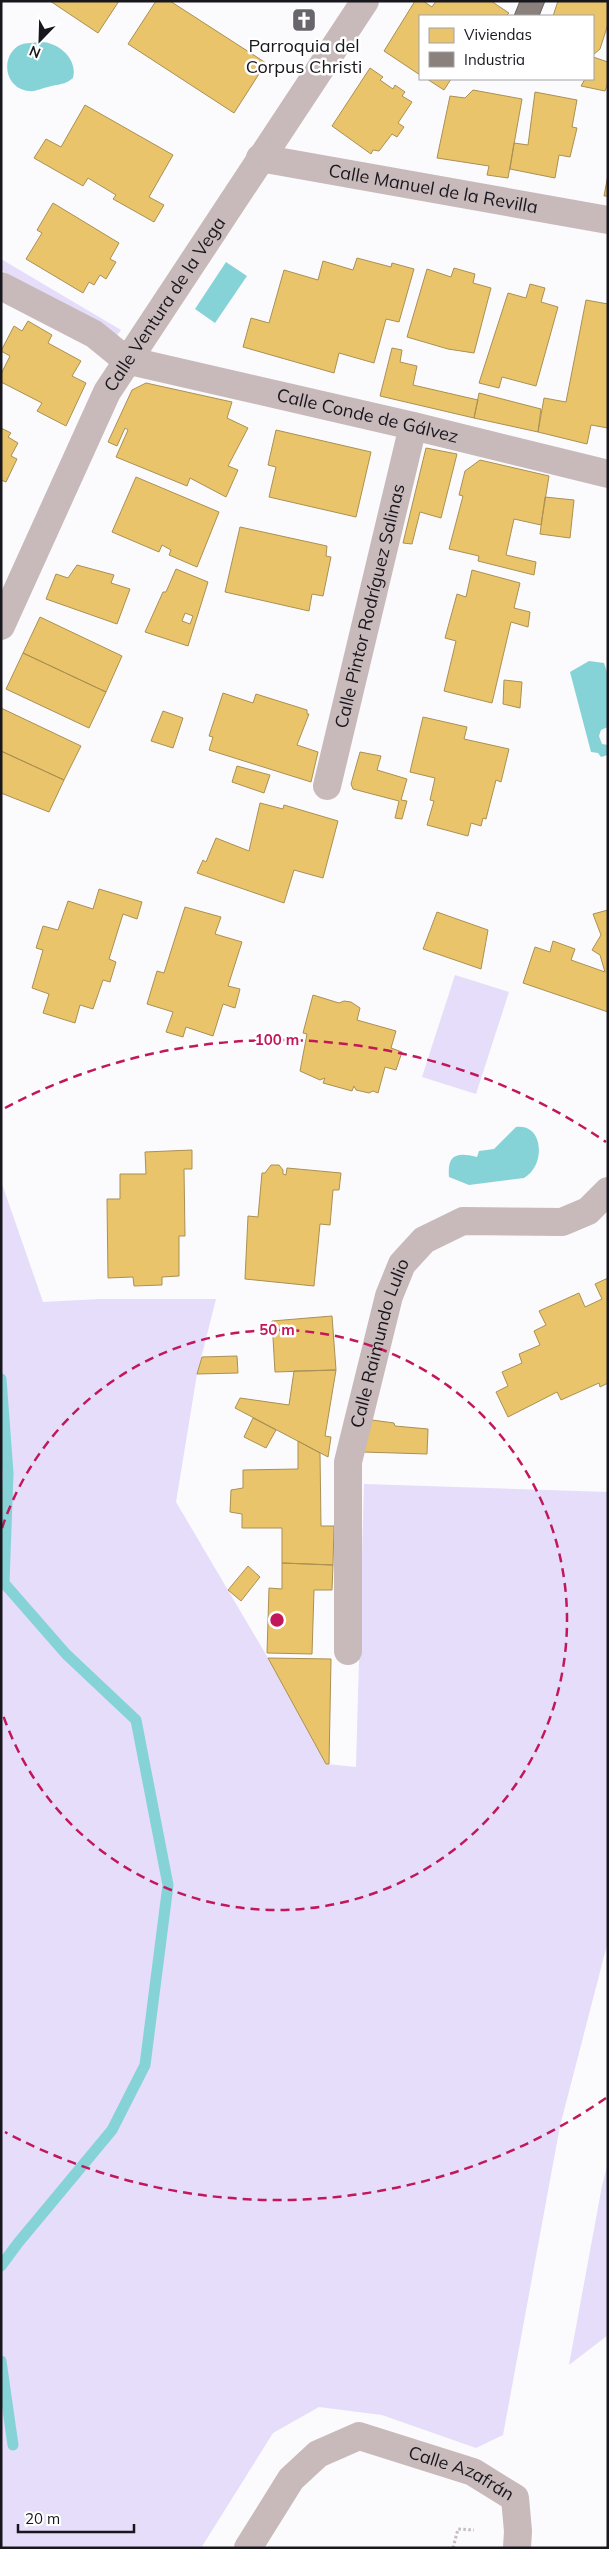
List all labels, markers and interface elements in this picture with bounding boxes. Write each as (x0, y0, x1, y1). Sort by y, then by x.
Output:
church icon: Parroquia del Corpus Christi (291, 7, 317, 33)
north arrow (15, 15, 65, 65)
legend (419, 15, 594, 80)
text: Viviendas (464, 25, 532, 44)
place label: Parroquia del Corpus Christi (246, 34, 362, 78)
text: N (27, 42, 43, 62)
text: Industria (464, 50, 525, 69)
street label: Calle Manuel de la Revilla (327, 158, 540, 218)
street label: Calle Ventura de la Vega (99, 212, 230, 396)
street label: Calle Conde de Gálvez (275, 383, 461, 448)
street label: Calle Pintor Rodríguez Salinas (329, 481, 410, 730)
text: 100 m (255, 1030, 299, 1049)
street label: Calle Raimundo Lulio (345, 1255, 414, 1430)
text: 50 m (259, 1320, 295, 1339)
centre of rings (268, 1611, 286, 1629)
street label: Calle Azafrán (406, 2440, 519, 2506)
scale bar (18, 2502, 134, 2534)
text: 20 m (25, 2509, 60, 2528)

